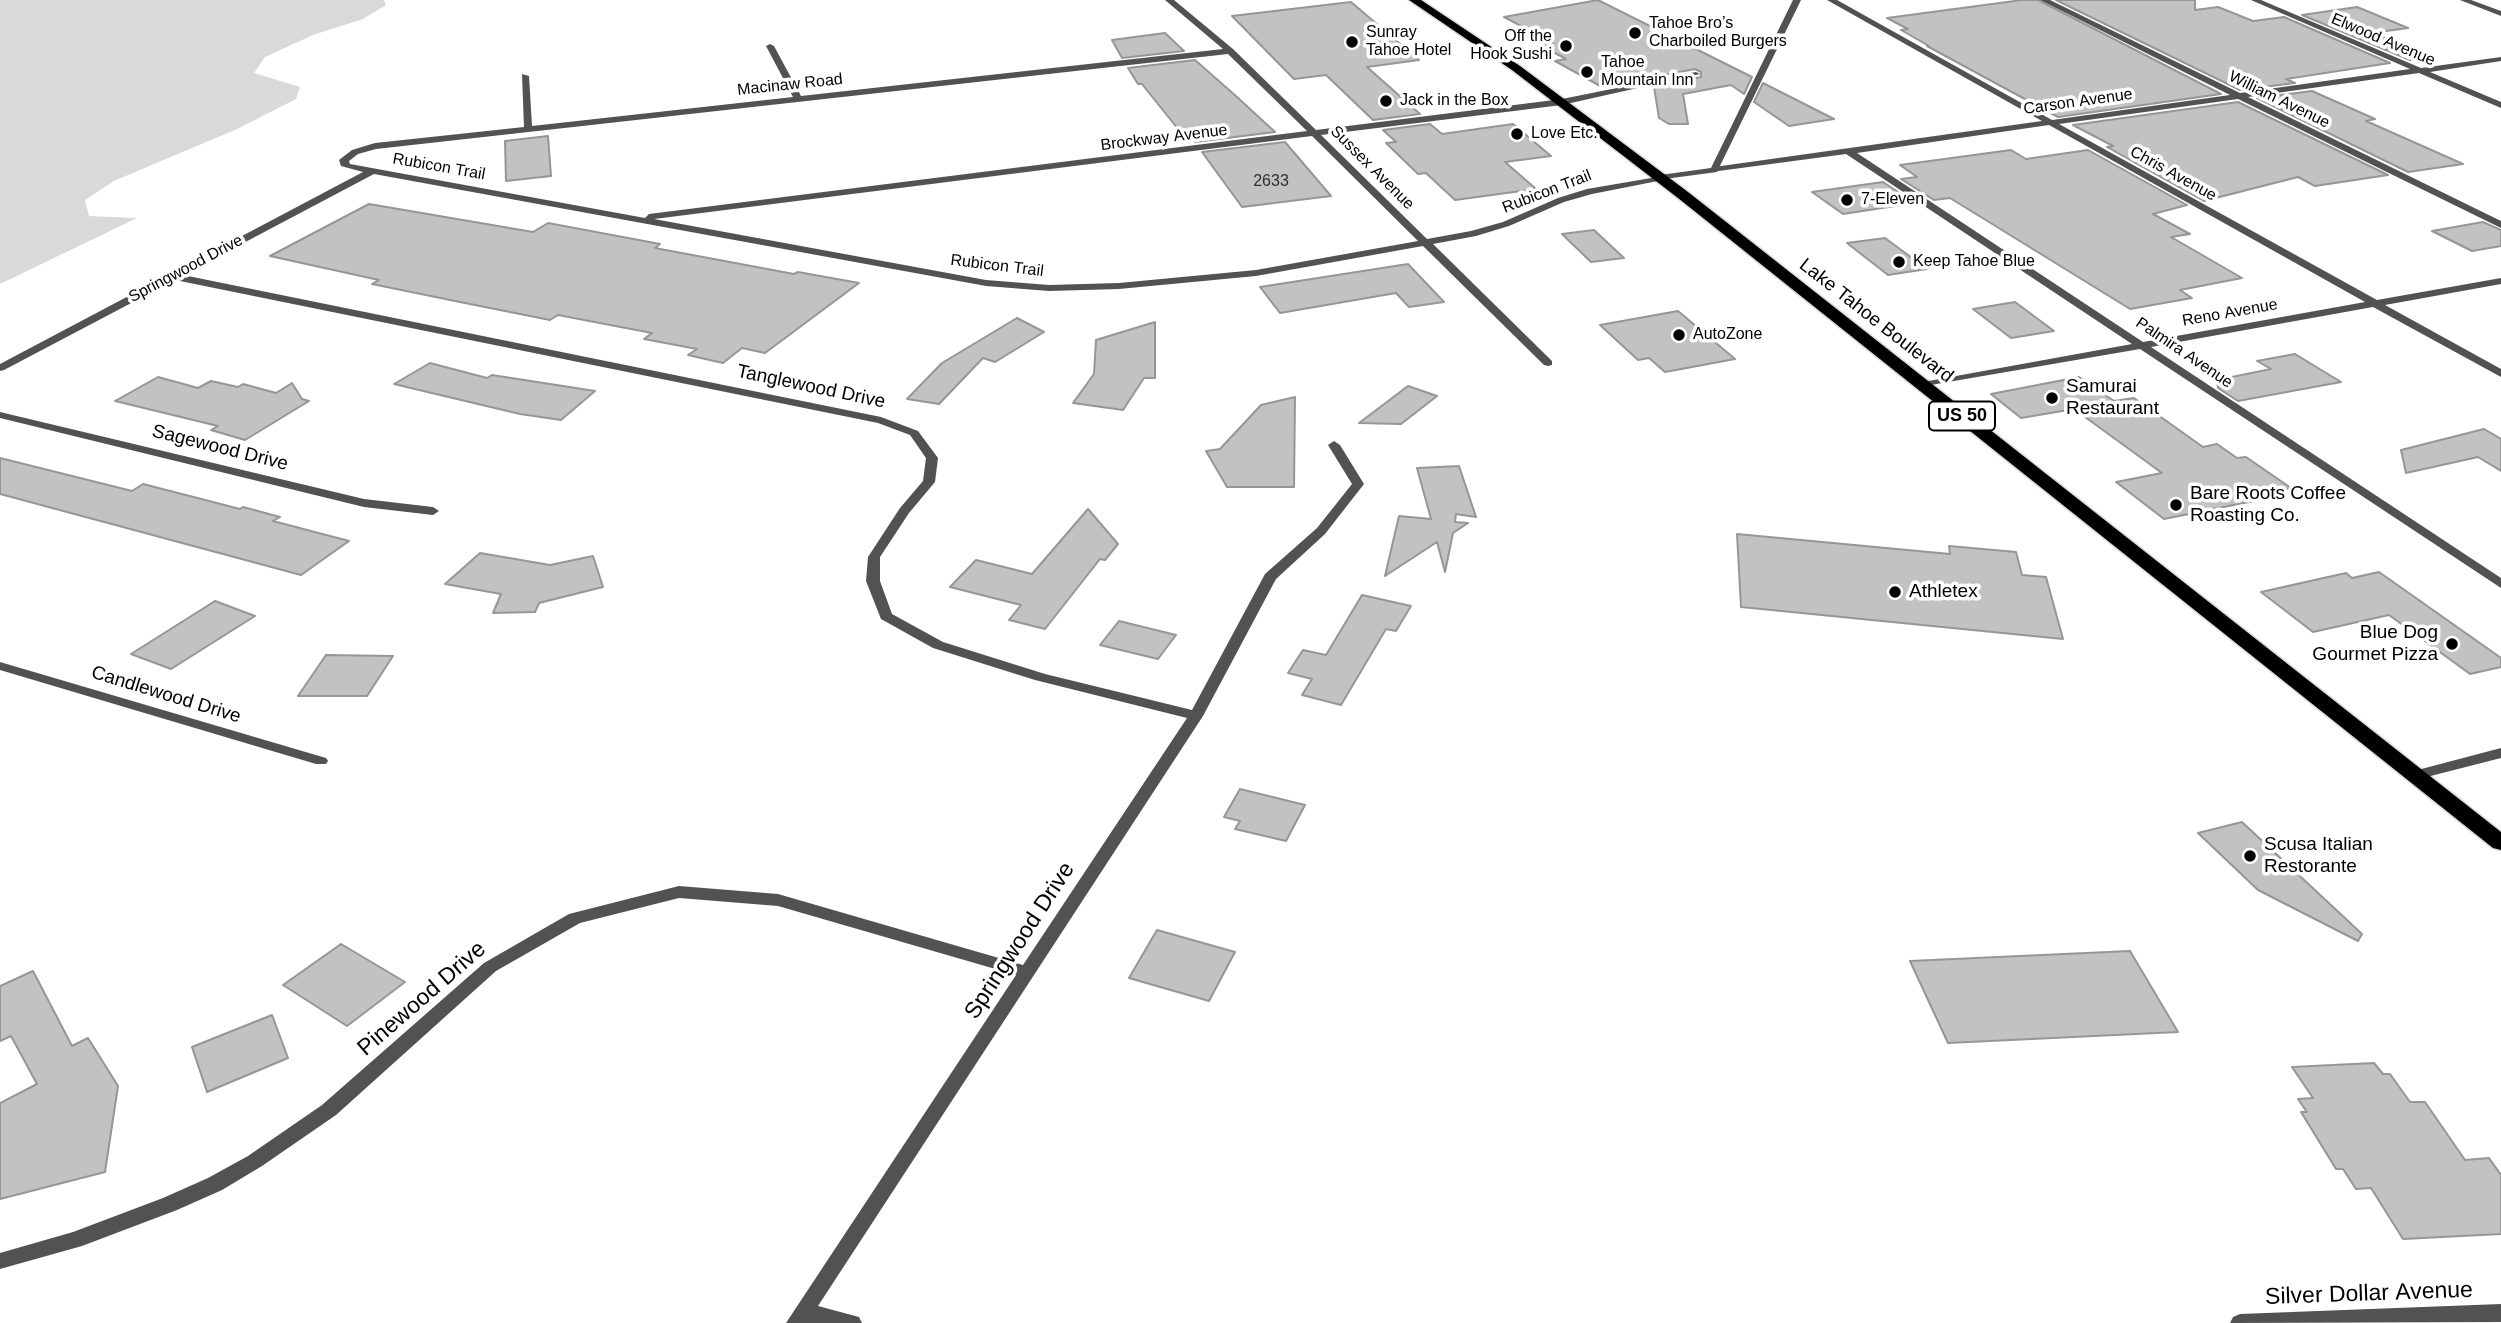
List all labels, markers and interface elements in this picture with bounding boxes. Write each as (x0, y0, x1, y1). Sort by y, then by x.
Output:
street label: Elwood Avenue (2328, 9, 2438, 71)
place label: Tahoe Bro’s Charboiled Burgers (1649, 14, 1787, 52)
place label: Sunray Tahoe Hotel (1366, 23, 1451, 61)
marker: Tahoe Bro’s Charboiled Burgers (1627, 25, 1643, 41)
place label: Off the Hook Sushi (1470, 27, 1552, 65)
marker: Sunray Tahoe Hotel (1344, 34, 1360, 50)
marker: Off the Hook Sushi (1558, 38, 1574, 54)
place label: Tahoe Mountain Inn (1601, 53, 1694, 91)
marker: Tahoe Mountain Inn (1579, 64, 1595, 80)
street label: William Avenue (2225, 67, 2333, 133)
street label: Macinaw Road (736, 70, 844, 100)
street label: Carson Avenue (2022, 85, 2134, 119)
place label: Jack in the Box (1400, 91, 1508, 111)
marker: Jack in the Box (1378, 93, 1394, 109)
street label: Brockway Avenue (1099, 121, 1229, 155)
street label: Sussex Avenue (1326, 122, 1418, 214)
place label: Love Etc. (1531, 124, 1598, 144)
marker: Love Etc. (1509, 126, 1525, 142)
street label: Chris Avenue (2126, 142, 2220, 206)
street label: Rubicon Trail (391, 149, 487, 185)
street label: Rubicon Trail (1500, 166, 1594, 218)
house number: 2633 (1253, 172, 1289, 192)
place label: 7-Eleven (1861, 190, 1924, 210)
marker: 7-Eleven (1839, 192, 1855, 208)
street label: Springwood Drive (126, 231, 246, 307)
street label: Rubicon Trail (949, 251, 1045, 281)
place label: Keep Tahoe Blue (1913, 252, 2035, 272)
street label: Lake Tahoe Boulevard (1794, 254, 1958, 388)
marker: Keep Tahoe Blue (1891, 254, 1907, 270)
street label: Reno Avenue (2181, 295, 2279, 331)
street label: Palmira Avenue (2132, 314, 2236, 392)
place label: AutoZone (1693, 325, 1762, 345)
marker: AutoZone (1671, 327, 1687, 343)
street label: Tanglewood Drive (735, 360, 887, 414)
place label: Samurai Restaurant (2066, 376, 2159, 420)
marker: Samurai Restaurant (2044, 390, 2060, 406)
road number: US 50 (1929, 402, 1995, 430)
street label: Sagewood Drive (150, 420, 290, 476)
place label: Bare Roots Coffee Roasting Co. (2190, 483, 2346, 527)
marker: Bare Roots Coffee Roasting Co. (2168, 497, 2184, 513)
place label: Athletex (1909, 581, 1978, 603)
marker: Athletex (1887, 584, 1903, 600)
place label: Blue Dog Gourmet Pizza (2312, 622, 2438, 666)
marker: Blue Dog Gourmet Pizza (2444, 636, 2460, 652)
street label: Candlewood Drive (88, 661, 244, 729)
place label: Scusa Italian Restorante (2264, 834, 2373, 878)
marker: Scusa Italian Restorante (2242, 848, 2258, 864)
street label: Springwood Drive (959, 857, 1081, 1025)
street label: Pinewood Drive (352, 936, 492, 1062)
street label: Silver Dollar Avenue (2265, 1277, 2473, 1311)

